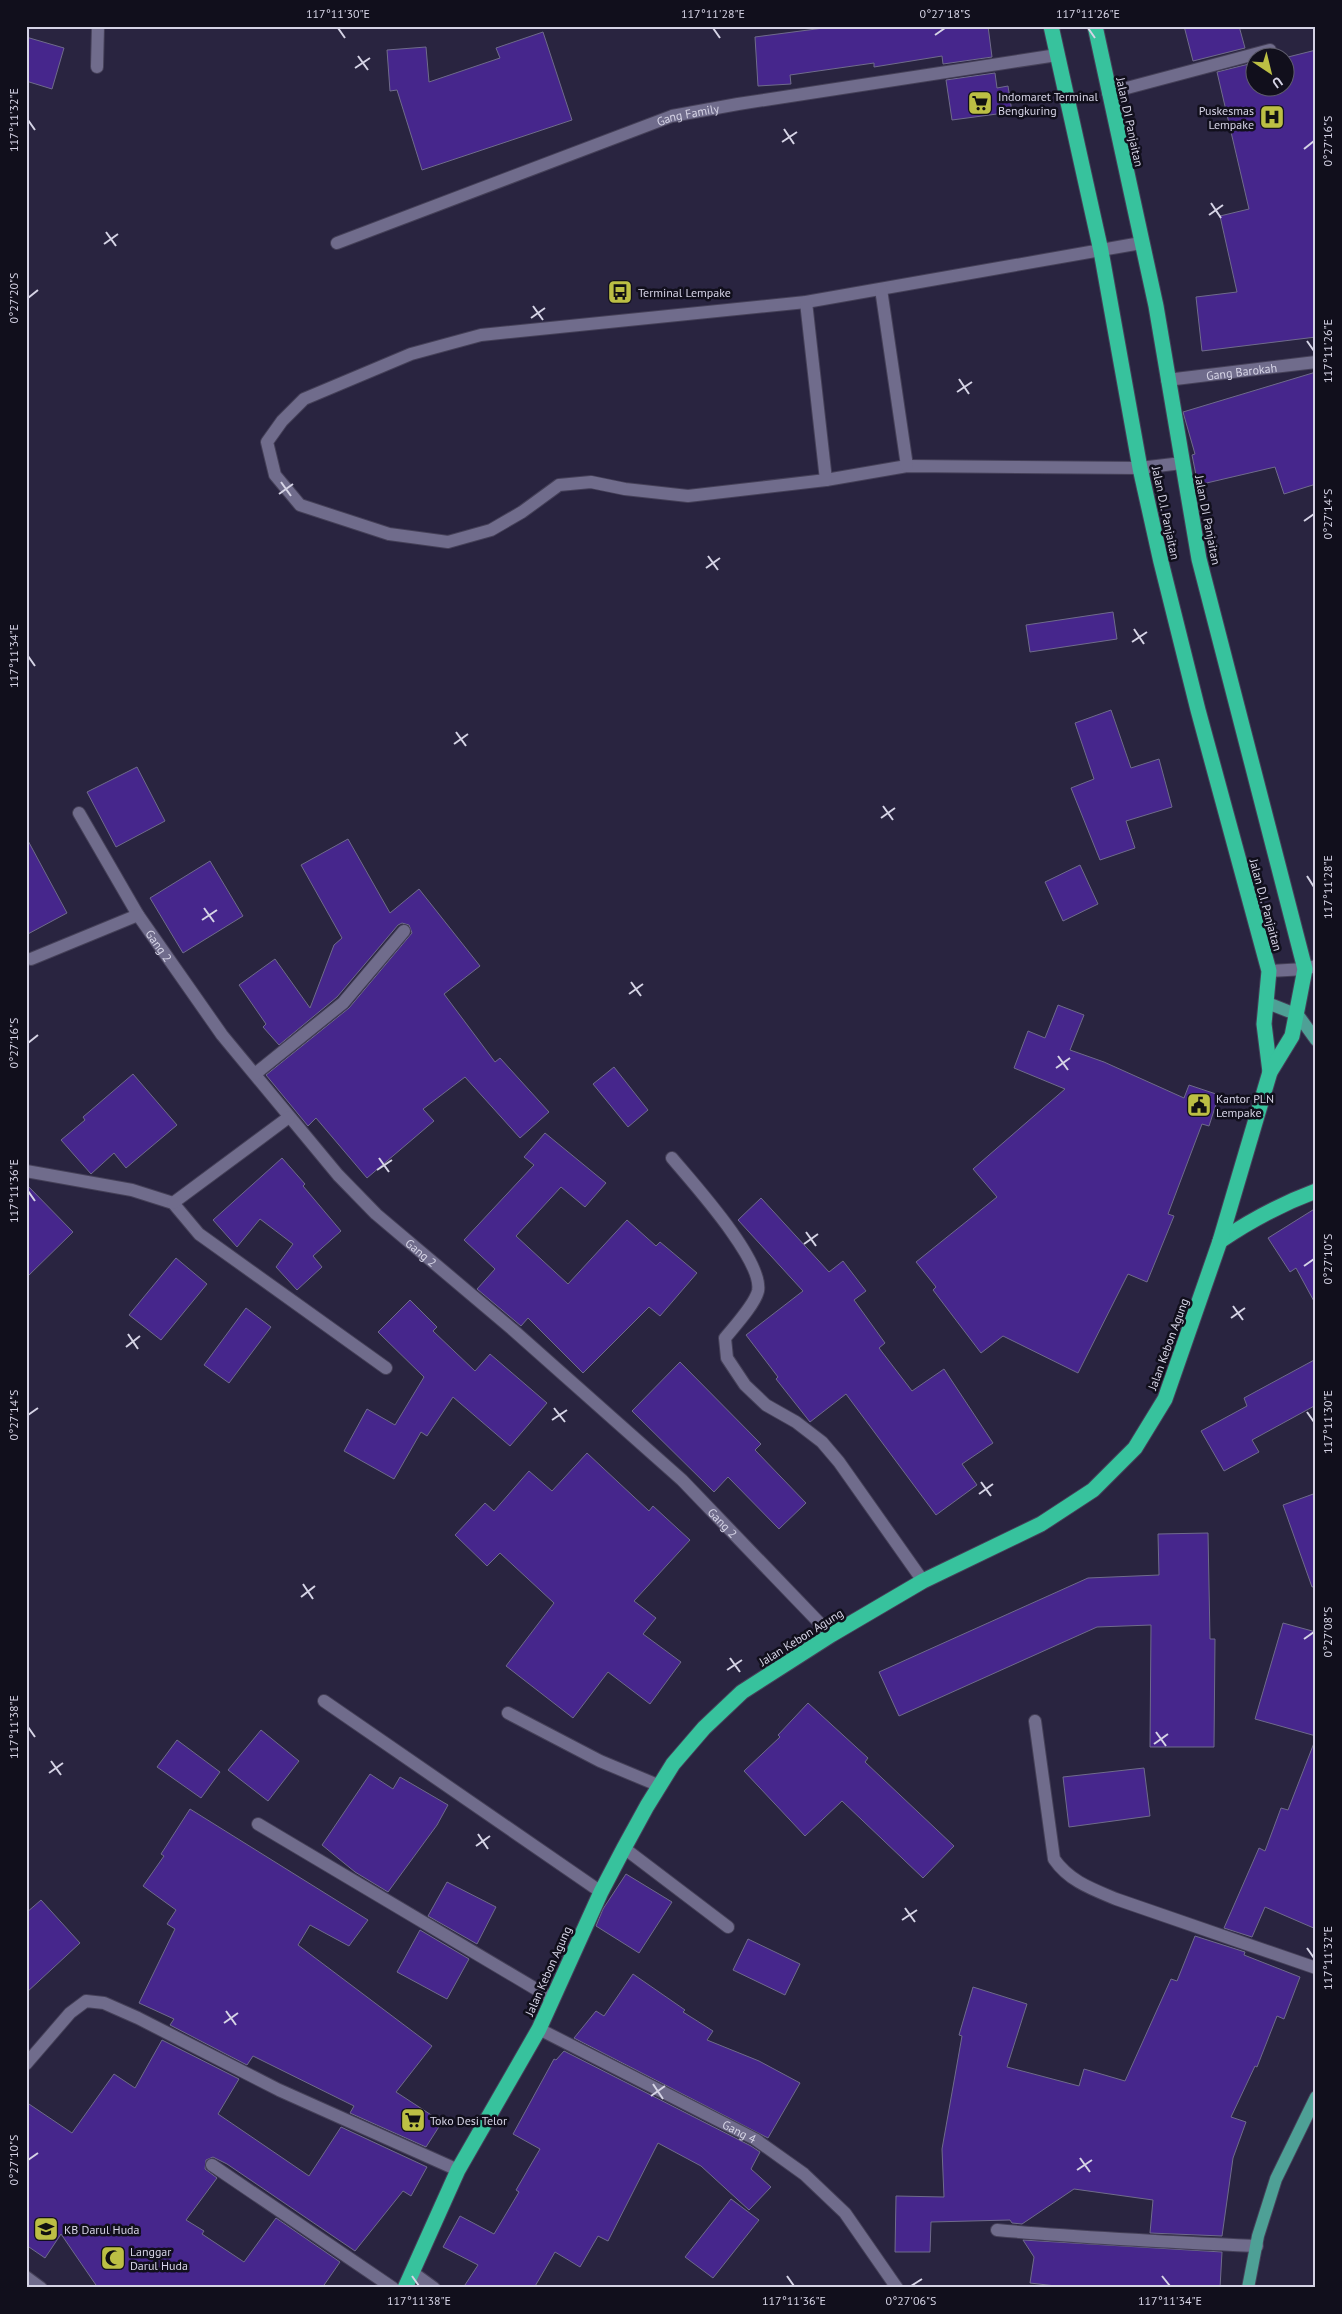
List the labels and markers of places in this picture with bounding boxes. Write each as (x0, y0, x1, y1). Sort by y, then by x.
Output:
place label: Indomaret Terminal Bengkuring (998, 89, 1098, 118)
supermarket icon: Indomaret Terminal Bengkuring (967, 90, 993, 116)
place label: Puskesmas Lempake (1199, 103, 1254, 132)
hospital icon: Puskesmas Lempake (1259, 104, 1285, 130)
bus stop icon: Terminal Lempake (607, 279, 633, 305)
place label: Terminal Lempake (638, 285, 731, 300)
place label: Kantor PLN Lempake (1216, 1091, 1274, 1120)
public building icon: Kantor PLN Lempake (1186, 1092, 1212, 1118)
supermarket icon: Toko Desi Telor (400, 2107, 426, 2133)
place label: Toko Desi Telor (430, 2113, 507, 2128)
school or university icon: KB Darul Huda (33, 2216, 59, 2242)
place label: KB Darul Huda (64, 2222, 140, 2237)
place label: Langgar Darul Huda (130, 2244, 188, 2273)
mosque icon: Langgar Darul Huda (100, 2245, 126, 2271)

